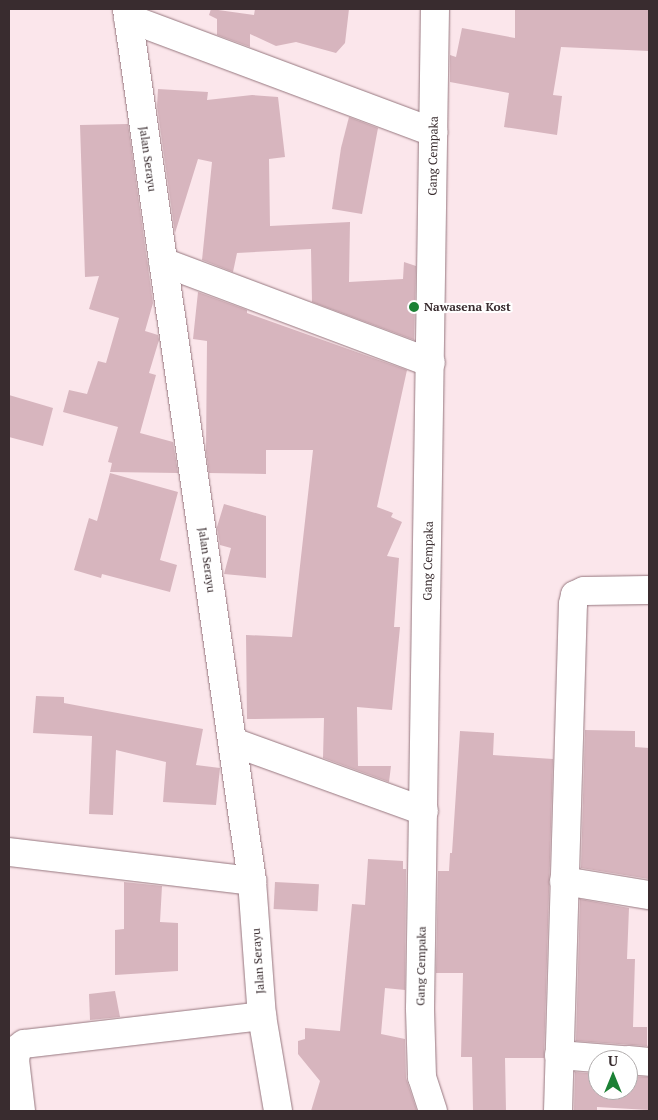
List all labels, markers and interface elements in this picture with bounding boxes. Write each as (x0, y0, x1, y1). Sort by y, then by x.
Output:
street label: Gang Cempaka (425, 116, 441, 196)
street label: Jalan Serayu (136, 125, 160, 193)
place label: Nawasena Kost (424, 300, 511, 314)
marker: Nawasena Kost (408, 301, 420, 313)
street label: Gang Cempaka (420, 521, 436, 601)
street label: Jalan Serayu (195, 526, 219, 594)
street label: Gang Cempaka (413, 926, 429, 1006)
street label: Jalan Serayu (249, 928, 267, 994)
north arrow (588, 1050, 638, 1100)
text: U (608, 1051, 618, 1070)

